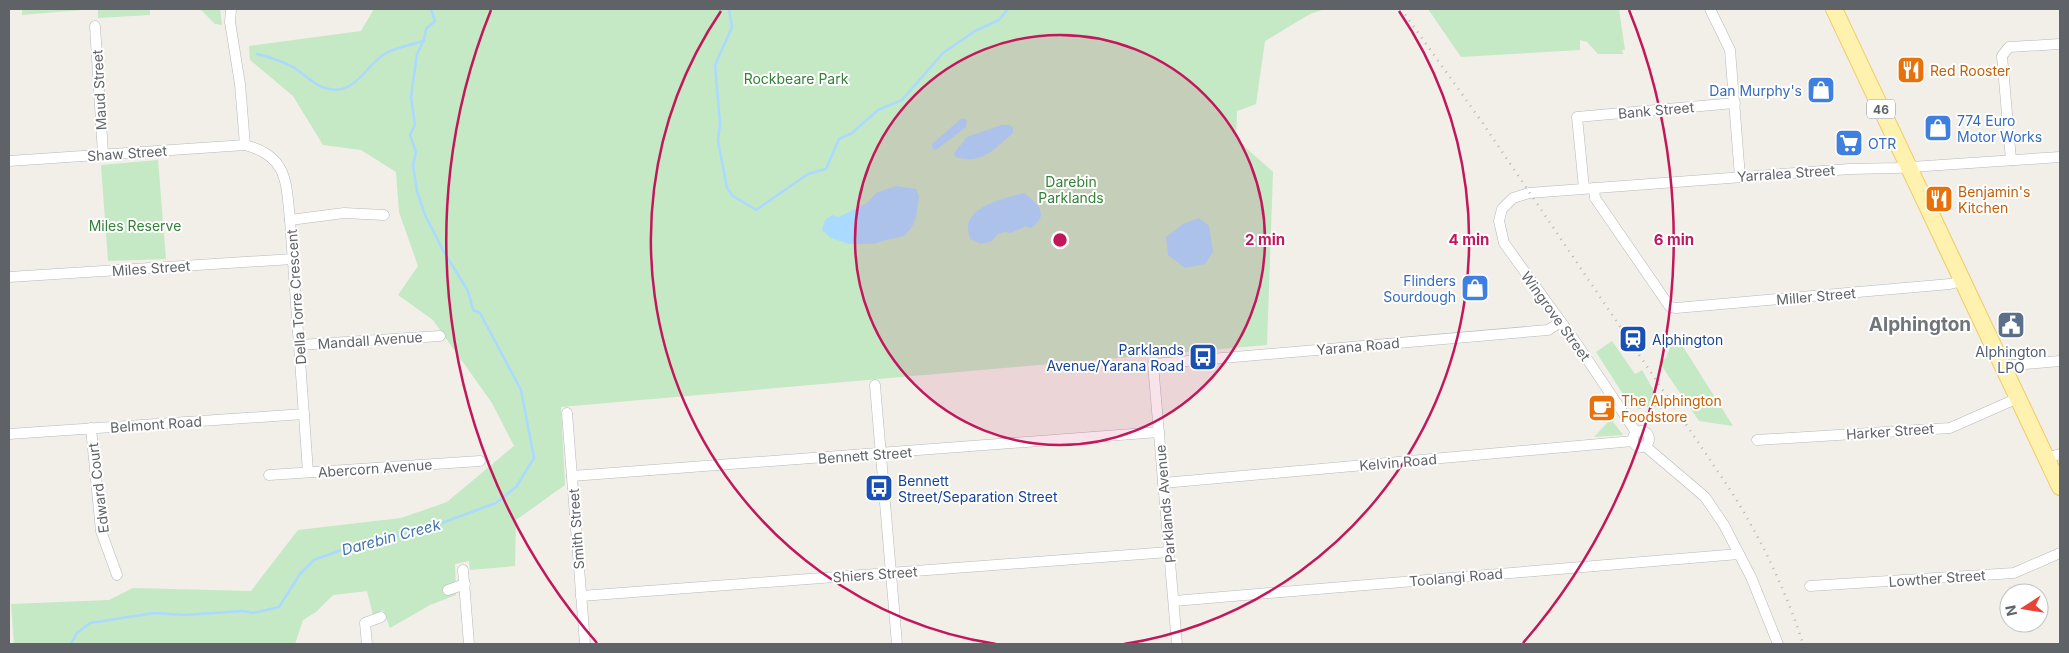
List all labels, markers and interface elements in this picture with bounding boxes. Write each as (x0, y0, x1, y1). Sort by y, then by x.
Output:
street label: Maud Street (88, 49, 110, 131)
restaurant icon: Red Rooster (1896, 55, 1926, 85)
place label: Red Rooster (1930, 62, 2010, 79)
park label: Rockbeare Park (744, 70, 849, 87)
shop icon: Dan Murphy's (1806, 75, 1836, 105)
place label: Dan Murphy's (1709, 82, 1802, 99)
street label: Bank Street (1617, 98, 1695, 122)
road number: 46 (1867, 100, 1895, 118)
place label: 774 Euro Motor Works (1957, 112, 2042, 145)
shop icon: 774 Euro Motor Works (1923, 113, 1953, 143)
supermarket icon: OTR (1834, 128, 1864, 158)
place label: OTR (1868, 135, 1896, 152)
street label: Shaw Street (86, 142, 168, 164)
street label: Yarralea Street (1737, 161, 1836, 185)
park label: Darebin Parklands (1038, 173, 1104, 206)
place label: Benjamin's Kitchen (1958, 183, 2030, 216)
restaurant icon: Benjamin's Kitchen (1924, 184, 1954, 214)
park label: Miles Reserve (89, 217, 181, 234)
street label: Della Torre Crescent (283, 228, 309, 365)
text: 2 min (1245, 230, 1285, 249)
text: 4 min (1449, 230, 1489, 249)
text: 6 min (1654, 230, 1694, 249)
centre of rings (1051, 231, 1069, 249)
street label: Miles Street (111, 257, 191, 279)
street label: Wingrove Street (1518, 268, 1594, 364)
place label: Flinders Sourdough (1383, 272, 1456, 305)
shop icon: Flinders Sourdough (1460, 273, 1490, 303)
street label: Miller Street (1776, 284, 1857, 308)
public building icon: Alphington LPO (1996, 310, 2026, 340)
district label: Alphington (1869, 313, 1971, 336)
station icon: Alphington (1618, 324, 1648, 354)
street label: Mandall Avenue (317, 328, 423, 352)
place label: Alphington (1652, 331, 1723, 348)
street label: Yarana Road (1316, 334, 1400, 358)
place label: Parklands Avenue/Yarana Road (1046, 341, 1184, 374)
bus stop icon: Parklands Avenue/Yarana Road (1188, 342, 1218, 372)
place label: Alphington LPO (1975, 343, 2047, 376)
place label: The Alphington Foodstore (1621, 392, 1722, 425)
cafe icon: The Alphington Foodstore (1587, 393, 1617, 423)
street label: Belmont Road (110, 412, 202, 436)
street label: Harker Street (1846, 419, 1935, 443)
street label: Edward Court (84, 441, 112, 534)
street label: Bennett Street (817, 443, 913, 467)
street label: Parklands Avenue (1151, 444, 1179, 564)
street label: Kelvin Road (1359, 450, 1437, 474)
street label: Abercorn Avenue (317, 456, 433, 480)
place label: Bennett Street/Separation Street (898, 472, 1058, 505)
bus stop icon: Bennett Street/Separation Street (864, 473, 894, 503)
street label: Smith Street (565, 488, 587, 570)
water label: Darebin Creek (339, 514, 443, 559)
street label: Shiers Street (832, 563, 918, 585)
street label: Toolangi Road (1408, 564, 1504, 590)
street label: Lowther Street (1888, 566, 1987, 590)
north arrow (1999, 583, 2049, 633)
text: N (2001, 604, 2020, 618)

